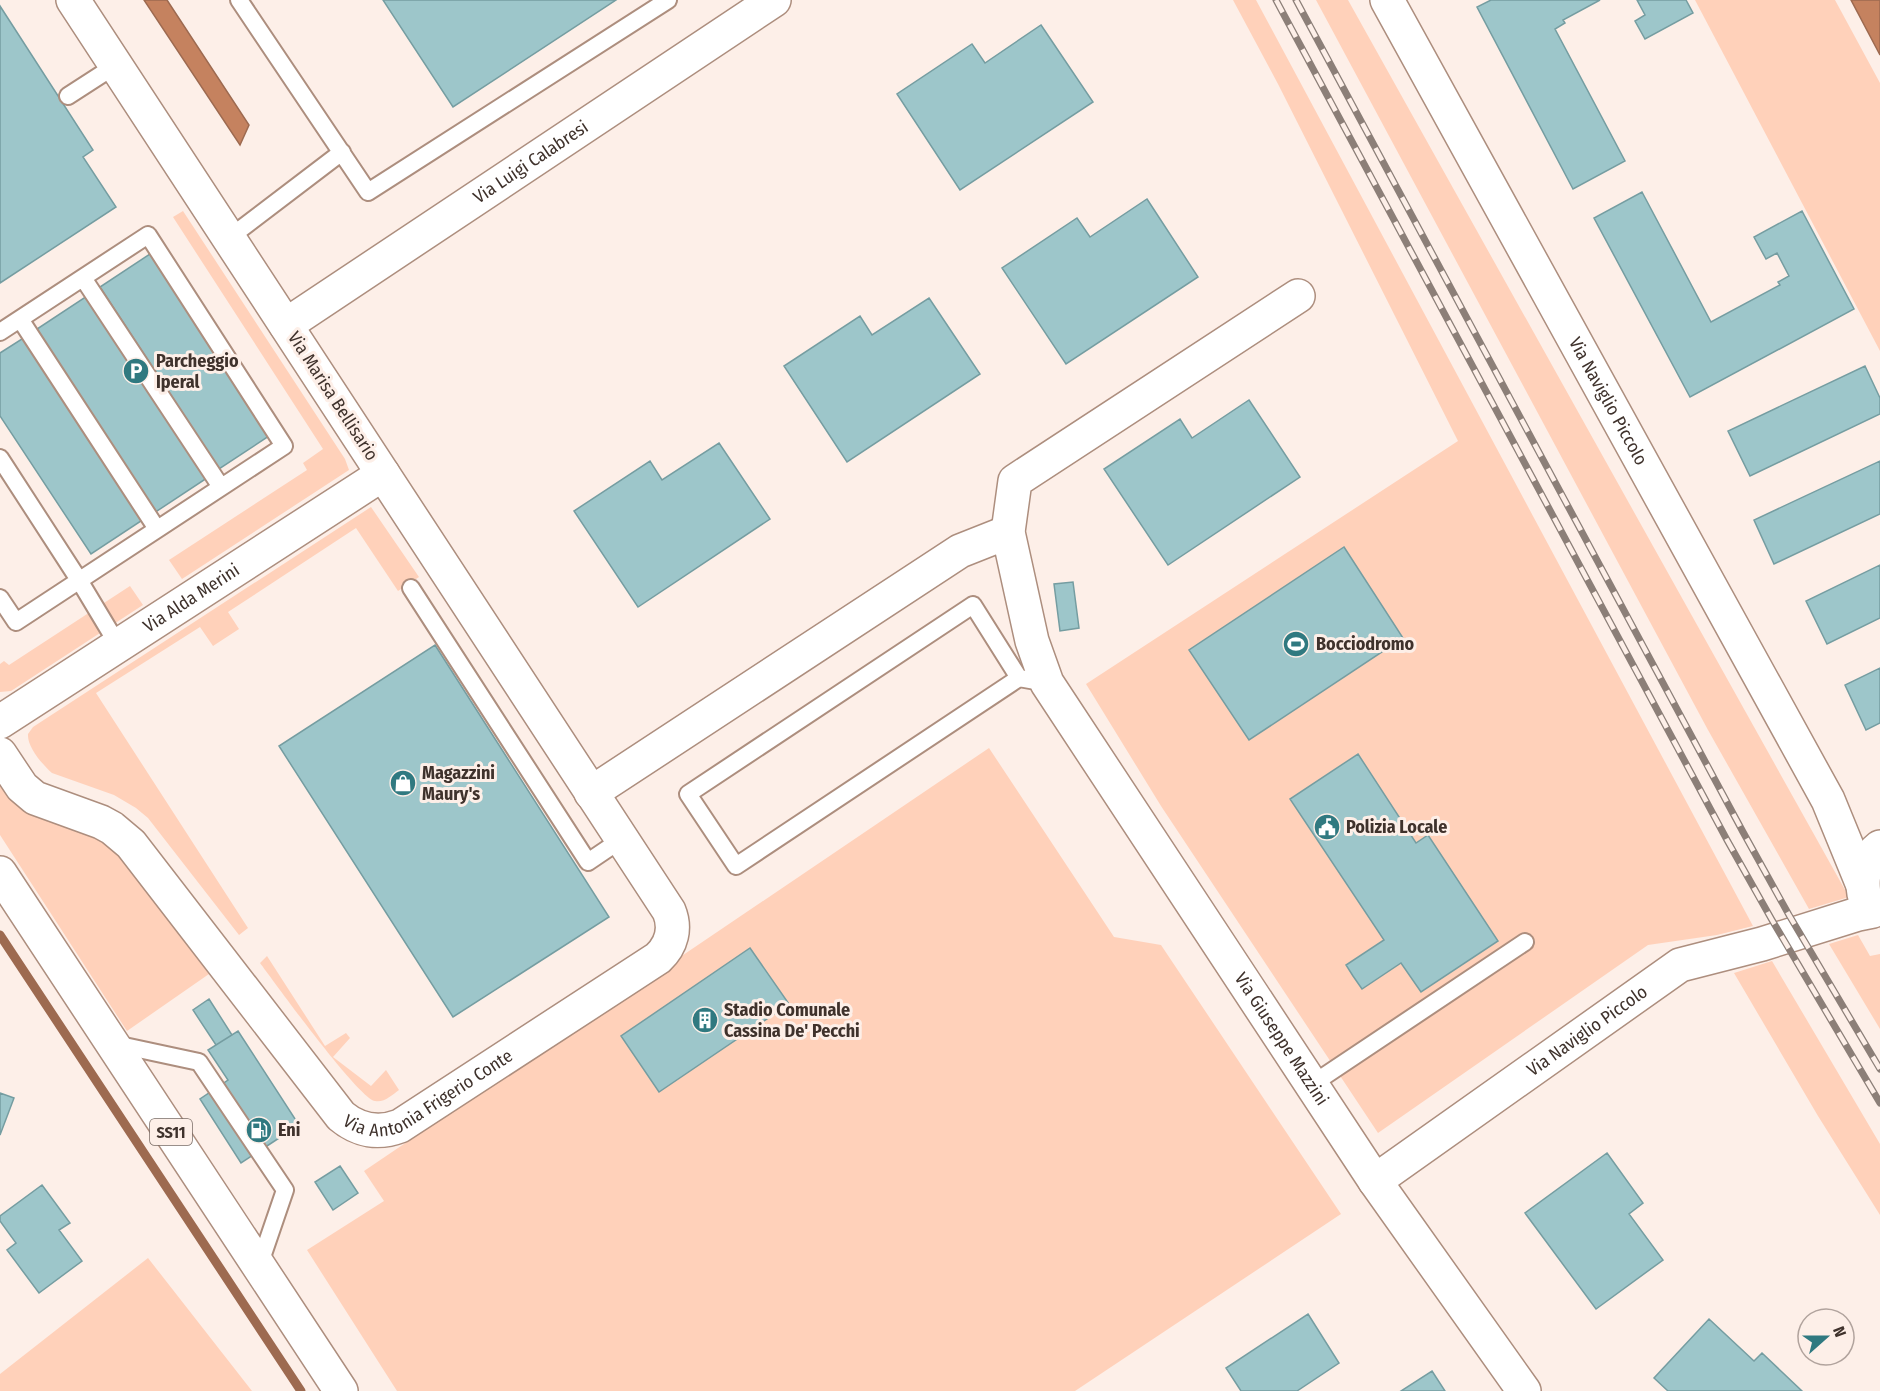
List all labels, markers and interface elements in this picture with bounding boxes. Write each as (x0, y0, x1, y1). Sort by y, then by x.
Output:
street label: Via Luigi Calabresi (469, 116, 592, 208)
street label: Via Marisa Bellisario (283, 327, 383, 465)
street label: Via Naviglio Piccolo (1564, 333, 1652, 469)
place label: Parcheggio Iperal (156, 350, 239, 393)
parking icon: Parcheggio Iperal (121, 356, 151, 386)
street label: Via Alda Merini (139, 559, 244, 637)
sports icon: Bocciodromo (1281, 629, 1311, 659)
place label: Bocciodromo (1316, 633, 1415, 655)
place label: Magazzini Maury's (422, 762, 495, 805)
shop icon: Magazzini Maury's (388, 768, 418, 798)
public building icon: Polizia Locale (1312, 812, 1342, 842)
place label: Polizia Locale (1346, 816, 1447, 838)
street label: Via Giuseppe Mazzini (1230, 968, 1333, 1109)
street label: Via Naviglio Piccolo (1523, 981, 1652, 1081)
place label: Stadio Comunale Cassina De' Pecchi (724, 999, 860, 1042)
building icon: Stadio Comunale Cassina De' Pecchi (690, 1005, 720, 1035)
street label: Via Antonia Frigerio Conte (339, 1045, 517, 1142)
fuel station icon: Eni (244, 1115, 274, 1145)
road number: SS11 (150, 1119, 192, 1145)
place label: Eni (278, 1119, 300, 1141)
north arrow (1796, 1307, 1856, 1367)
text: N (1829, 1324, 1850, 1340)

